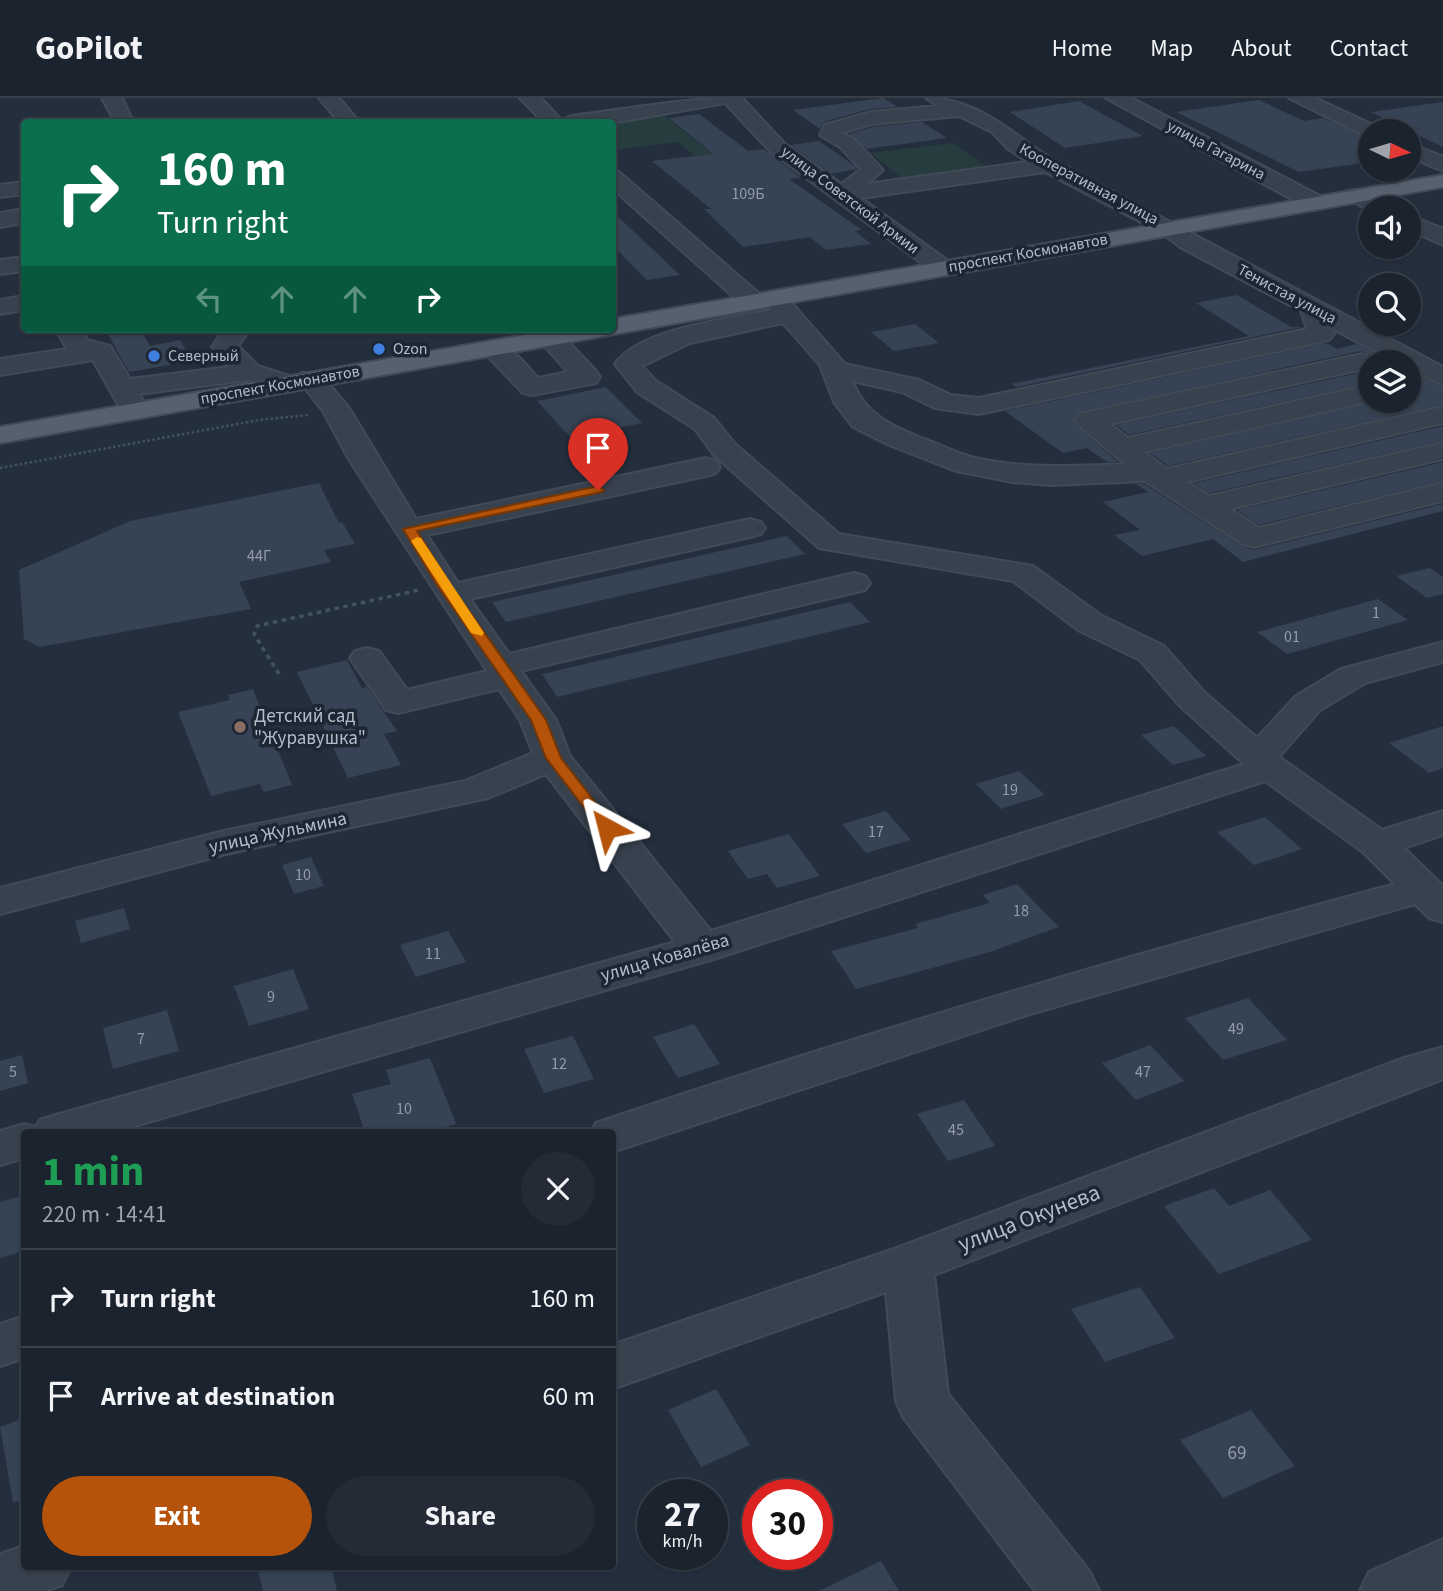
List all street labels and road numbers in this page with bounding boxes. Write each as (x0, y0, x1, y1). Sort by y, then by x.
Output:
street label: улица Гагарина (1163, 115, 1269, 185)
street label: Кооперативная улица (1016, 138, 1162, 230)
street label: улица Советской Армии (776, 141, 924, 259)
street label: проспект Космонавтов (947, 228, 1109, 278)
street label: Тенистая улица (1234, 259, 1340, 329)
street label: проспект Космонавтов (199, 360, 361, 410)
street label: улица Жульмина (207, 805, 349, 861)
street label: улица Ковалёва (597, 927, 733, 989)
street label: улица Окунева (953, 1176, 1105, 1260)

